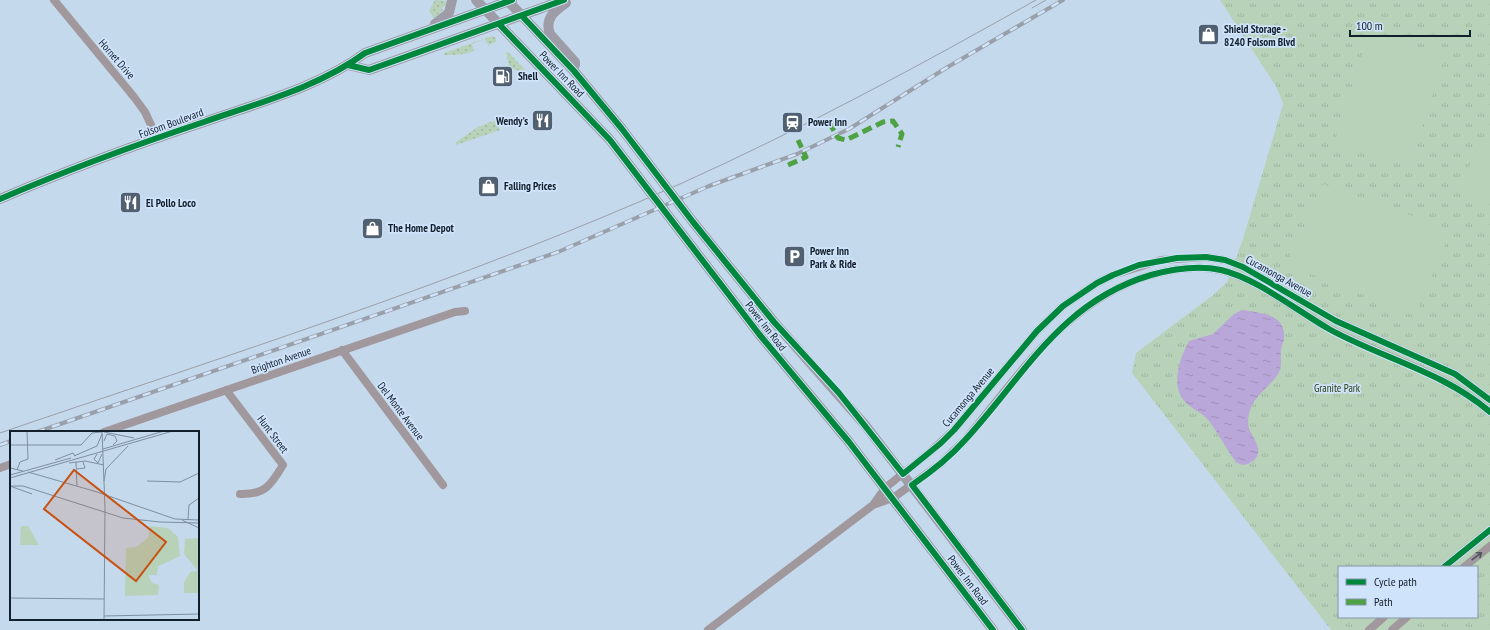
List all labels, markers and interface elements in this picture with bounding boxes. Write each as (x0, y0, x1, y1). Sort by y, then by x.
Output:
scale bar (1350, 12, 1470, 38)
text: 100 m (1356, 18, 1383, 33)
shop icon: Shield Storage - 8240 Folsom Blvd (1195, 22, 1221, 48)
place label: Shield Storage - 8240 Folsom Blvd (1224, 22, 1295, 49)
street label: Hornet Drive (96, 36, 138, 82)
street label: Power Inn Road (537, 48, 588, 100)
fuel station icon: Shell (490, 63, 516, 89)
place label: Shell (518, 69, 538, 83)
street label: Folsom Boulevard (137, 105, 206, 141)
restaurant icon: Wendy's (530, 108, 556, 134)
station icon: Power Inn (780, 109, 806, 135)
place label: Wendy's (495, 114, 528, 128)
place label: Power Inn (808, 115, 847, 129)
shop icon: Falling Prices (476, 173, 502, 199)
place label: Falling Prices (504, 179, 556, 193)
restaurant icon: El Pollo Loco (117, 190, 143, 216)
place label: El Pollo Loco (146, 196, 196, 210)
shop icon: The Home Depot (359, 215, 385, 241)
place label: The Home Depot (388, 221, 455, 235)
parking icon: Power Inn Park & Ride (782, 244, 808, 270)
place label: Power Inn Park & Ride (810, 244, 857, 271)
street label: Cucamonga Avenue (1243, 252, 1315, 300)
street label: Power Inn Road (742, 298, 790, 354)
street label: Brighton Avenue (249, 343, 313, 377)
street label: Cucamonga Avenue (939, 364, 997, 430)
street label: Del Monte Avenue (375, 379, 428, 443)
park label: Granite Park (1314, 381, 1361, 395)
street label: Hunt Street (254, 412, 292, 456)
inset map (10, 431, 199, 620)
street label: Power Inn Road (945, 552, 991, 608)
one-way arrow (1471, 552, 1482, 561)
legend (1338, 566, 1478, 618)
text: Cycle path (1374, 574, 1417, 589)
text: Path (1374, 594, 1392, 609)

